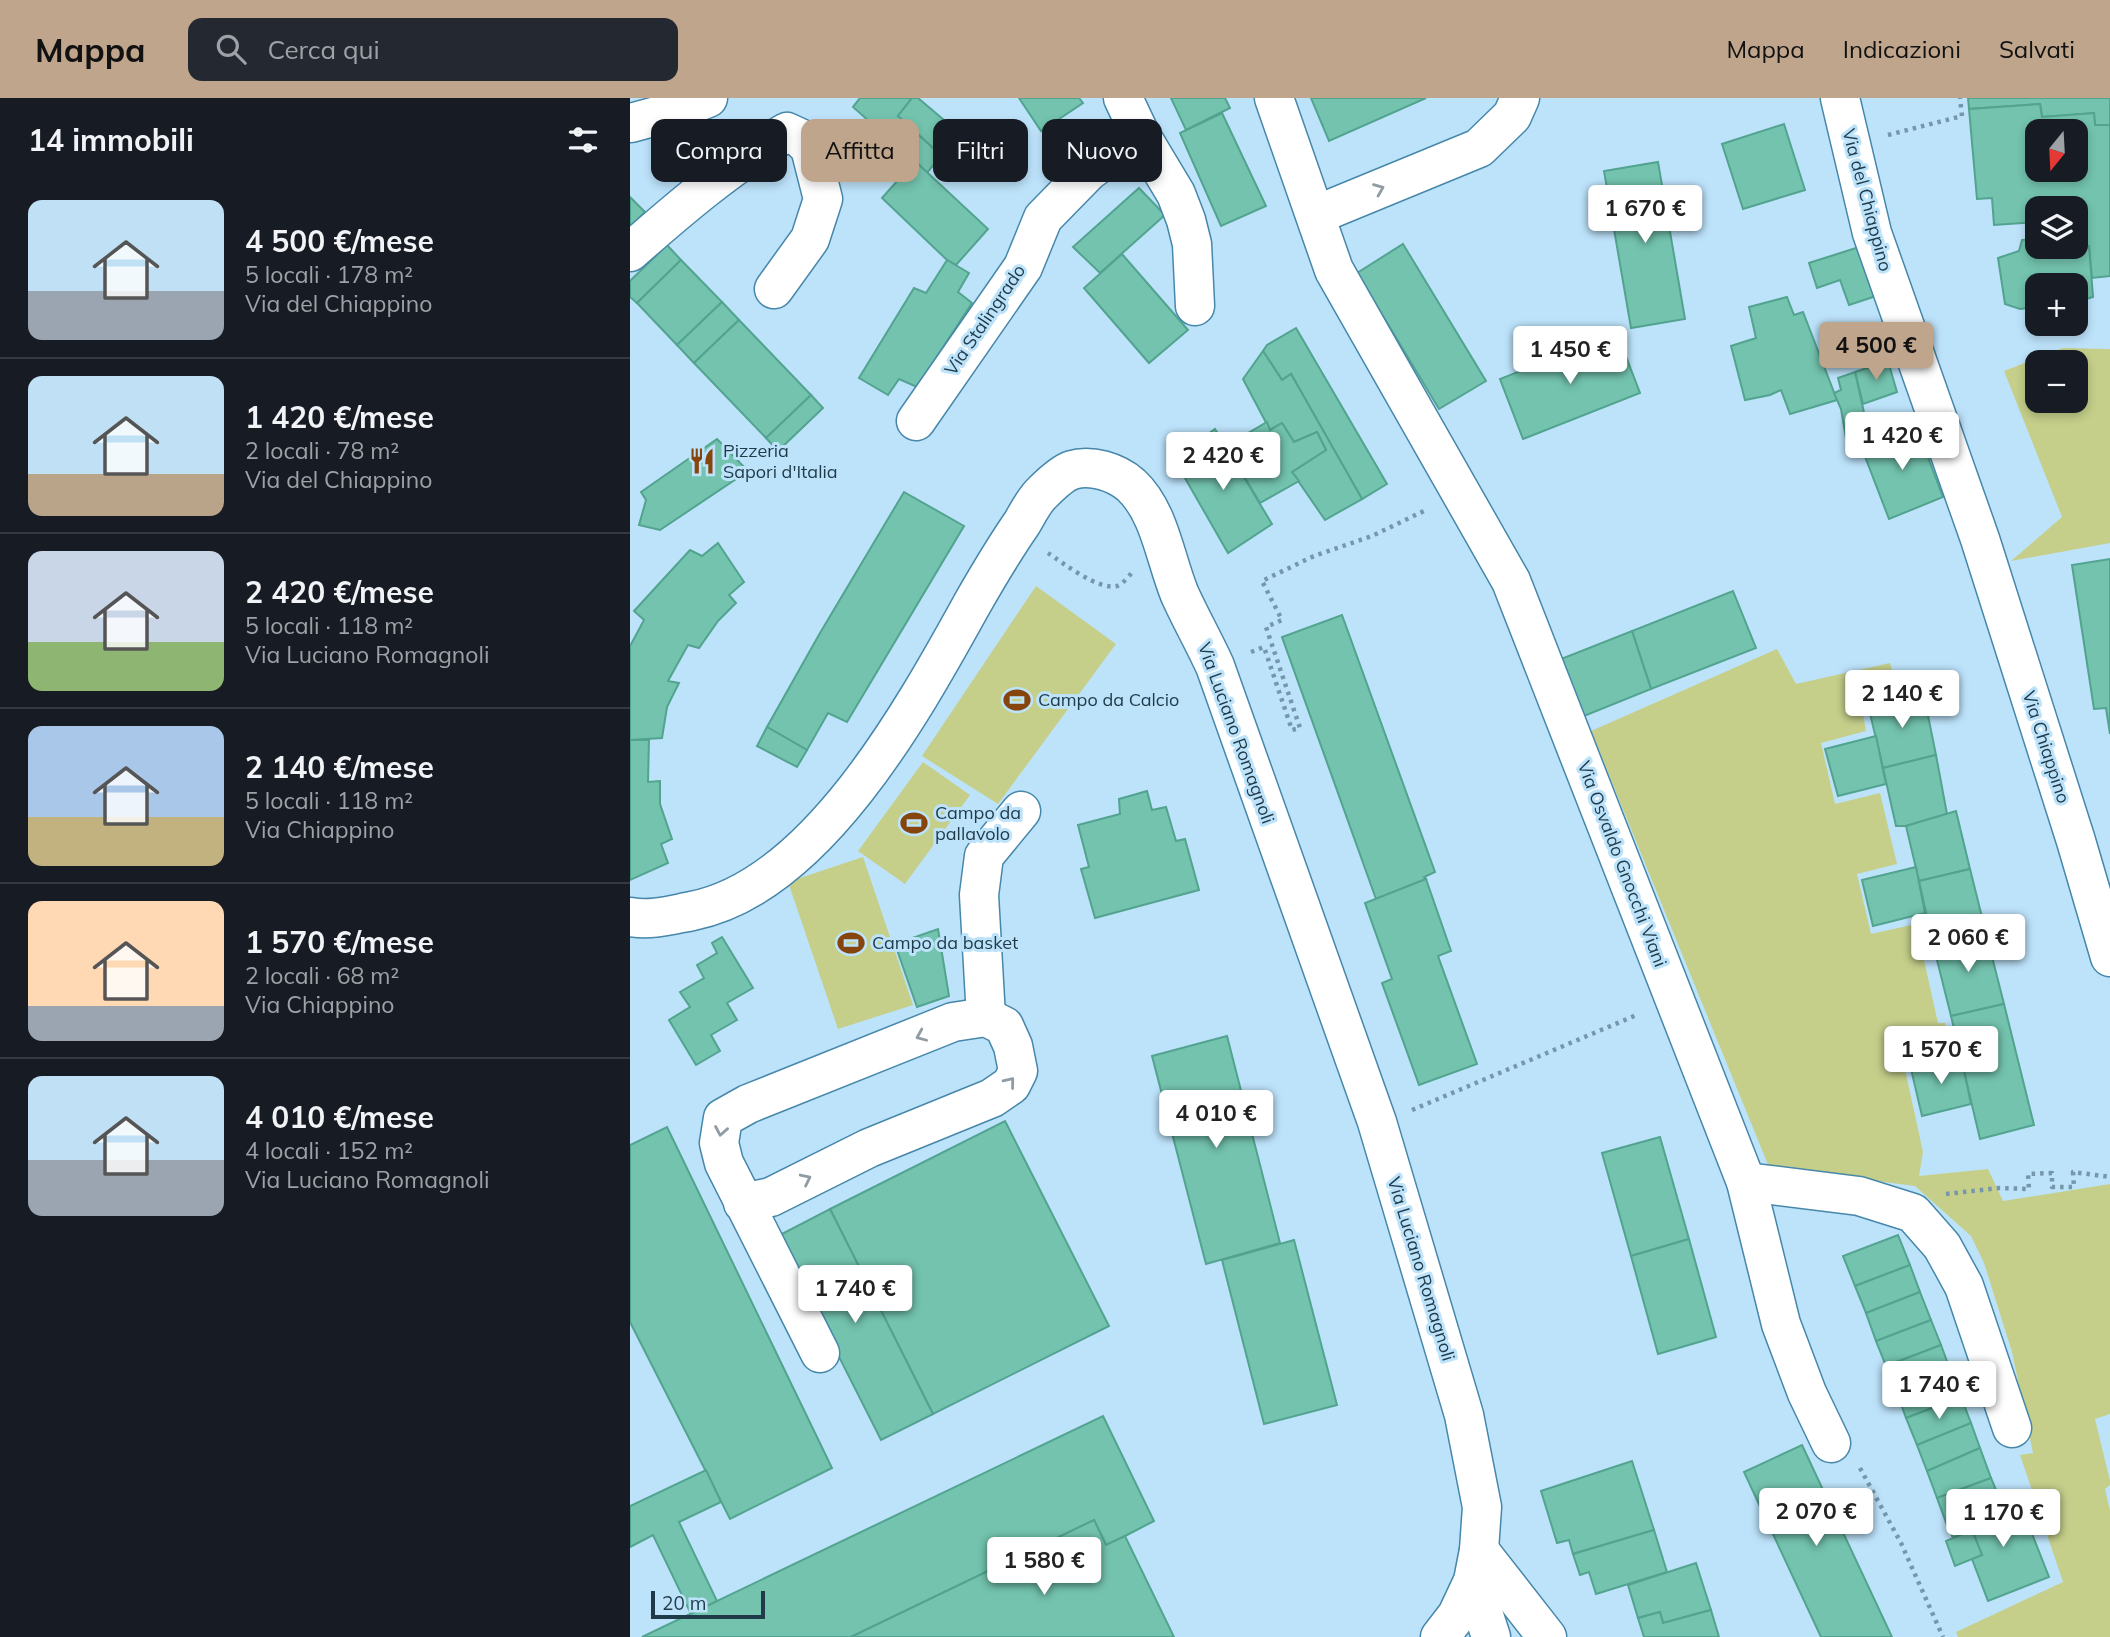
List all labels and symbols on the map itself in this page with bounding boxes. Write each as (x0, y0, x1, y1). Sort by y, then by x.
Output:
north arrow (2025, 119, 2088, 182)
street label: Via del Chiappino (1837, 126, 1898, 274)
one-way arrow (1372, 183, 1384, 197)
pin: 1 670 € (1580, 186, 1710, 245)
street label: Via Stalingrado (939, 260, 1030, 380)
pin: 4 500 € (1811, 322, 1941, 382)
pin: 1 450 € (1505, 327, 1635, 386)
pin: 1 420 € (1837, 412, 1967, 472)
pin: 2 420 € (1158, 432, 1288, 492)
place label: Pizzeria Sapori d'Italia (723, 439, 838, 483)
restaurant icon: Pizzeria Sapori d'Italia (687, 446, 717, 476)
street label: Via Luciano Romagnoli (1193, 639, 1280, 827)
pin: 2 140 € (1837, 670, 1967, 730)
sports icon: Campo da Calcio (1002, 685, 1032, 715)
place label: Campo da Calcio (1038, 688, 1179, 711)
street label: Via Chiappino (2017, 688, 2075, 806)
street label: Via Osvaldo Gnocchi Viani (1573, 758, 1672, 970)
place label: Campo da pallavolo (935, 801, 1021, 845)
sports icon: Campo da pallavolo (899, 808, 929, 838)
pin: 2 060 € (1903, 914, 2033, 974)
sports icon: Campo da basket (836, 928, 866, 958)
place label: Campo da basket (872, 931, 1018, 954)
pin: 1 570 € (1876, 1026, 2006, 1086)
one-way arrow (915, 1028, 927, 1042)
one-way arrow (1001, 1077, 1014, 1089)
pin: 4 010 € (1151, 1090, 1281, 1150)
one-way arrow (714, 1125, 729, 1137)
one-way arrow (799, 1173, 811, 1187)
street label: Via Luciano Romagnoli (1383, 1174, 1460, 1364)
pin: 1 740 € (790, 1266, 920, 1325)
pin: 1 740 € (1874, 1362, 2004, 1421)
pin: 2 070 € (1751, 1488, 1881, 1548)
pin: 1 170 € (1938, 1490, 2068, 1549)
pin: 1 580 € (979, 1538, 1109, 1597)
scale bar (651, 1588, 765, 1620)

